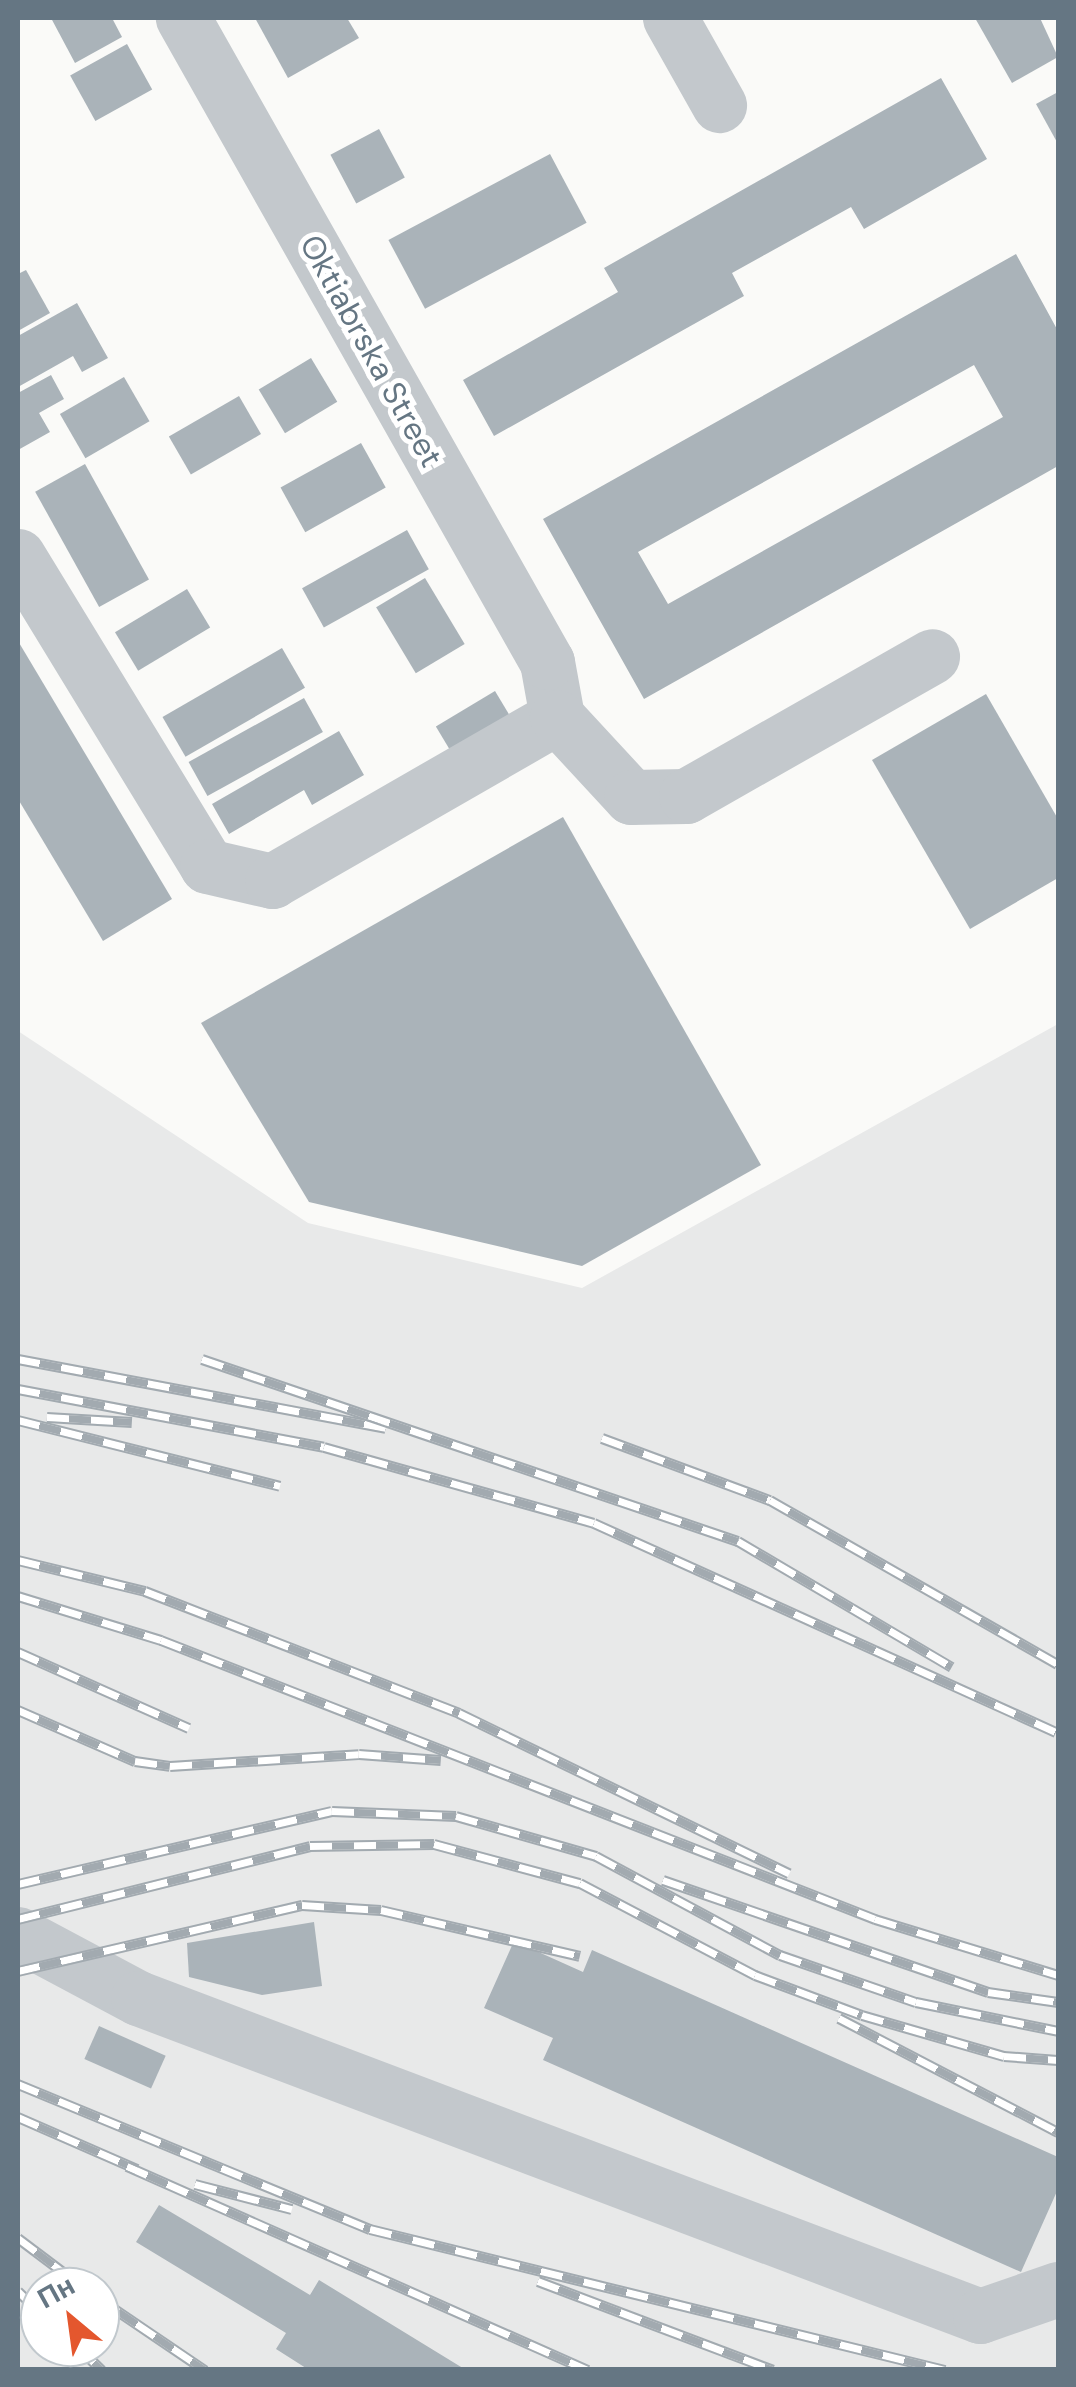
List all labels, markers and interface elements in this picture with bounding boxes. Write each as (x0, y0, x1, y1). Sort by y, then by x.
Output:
street label: Oktiabrska Street (291, 228, 451, 474)
north arrow (20, 2267, 120, 2367)
text: Пн (31, 2267, 81, 2317)

